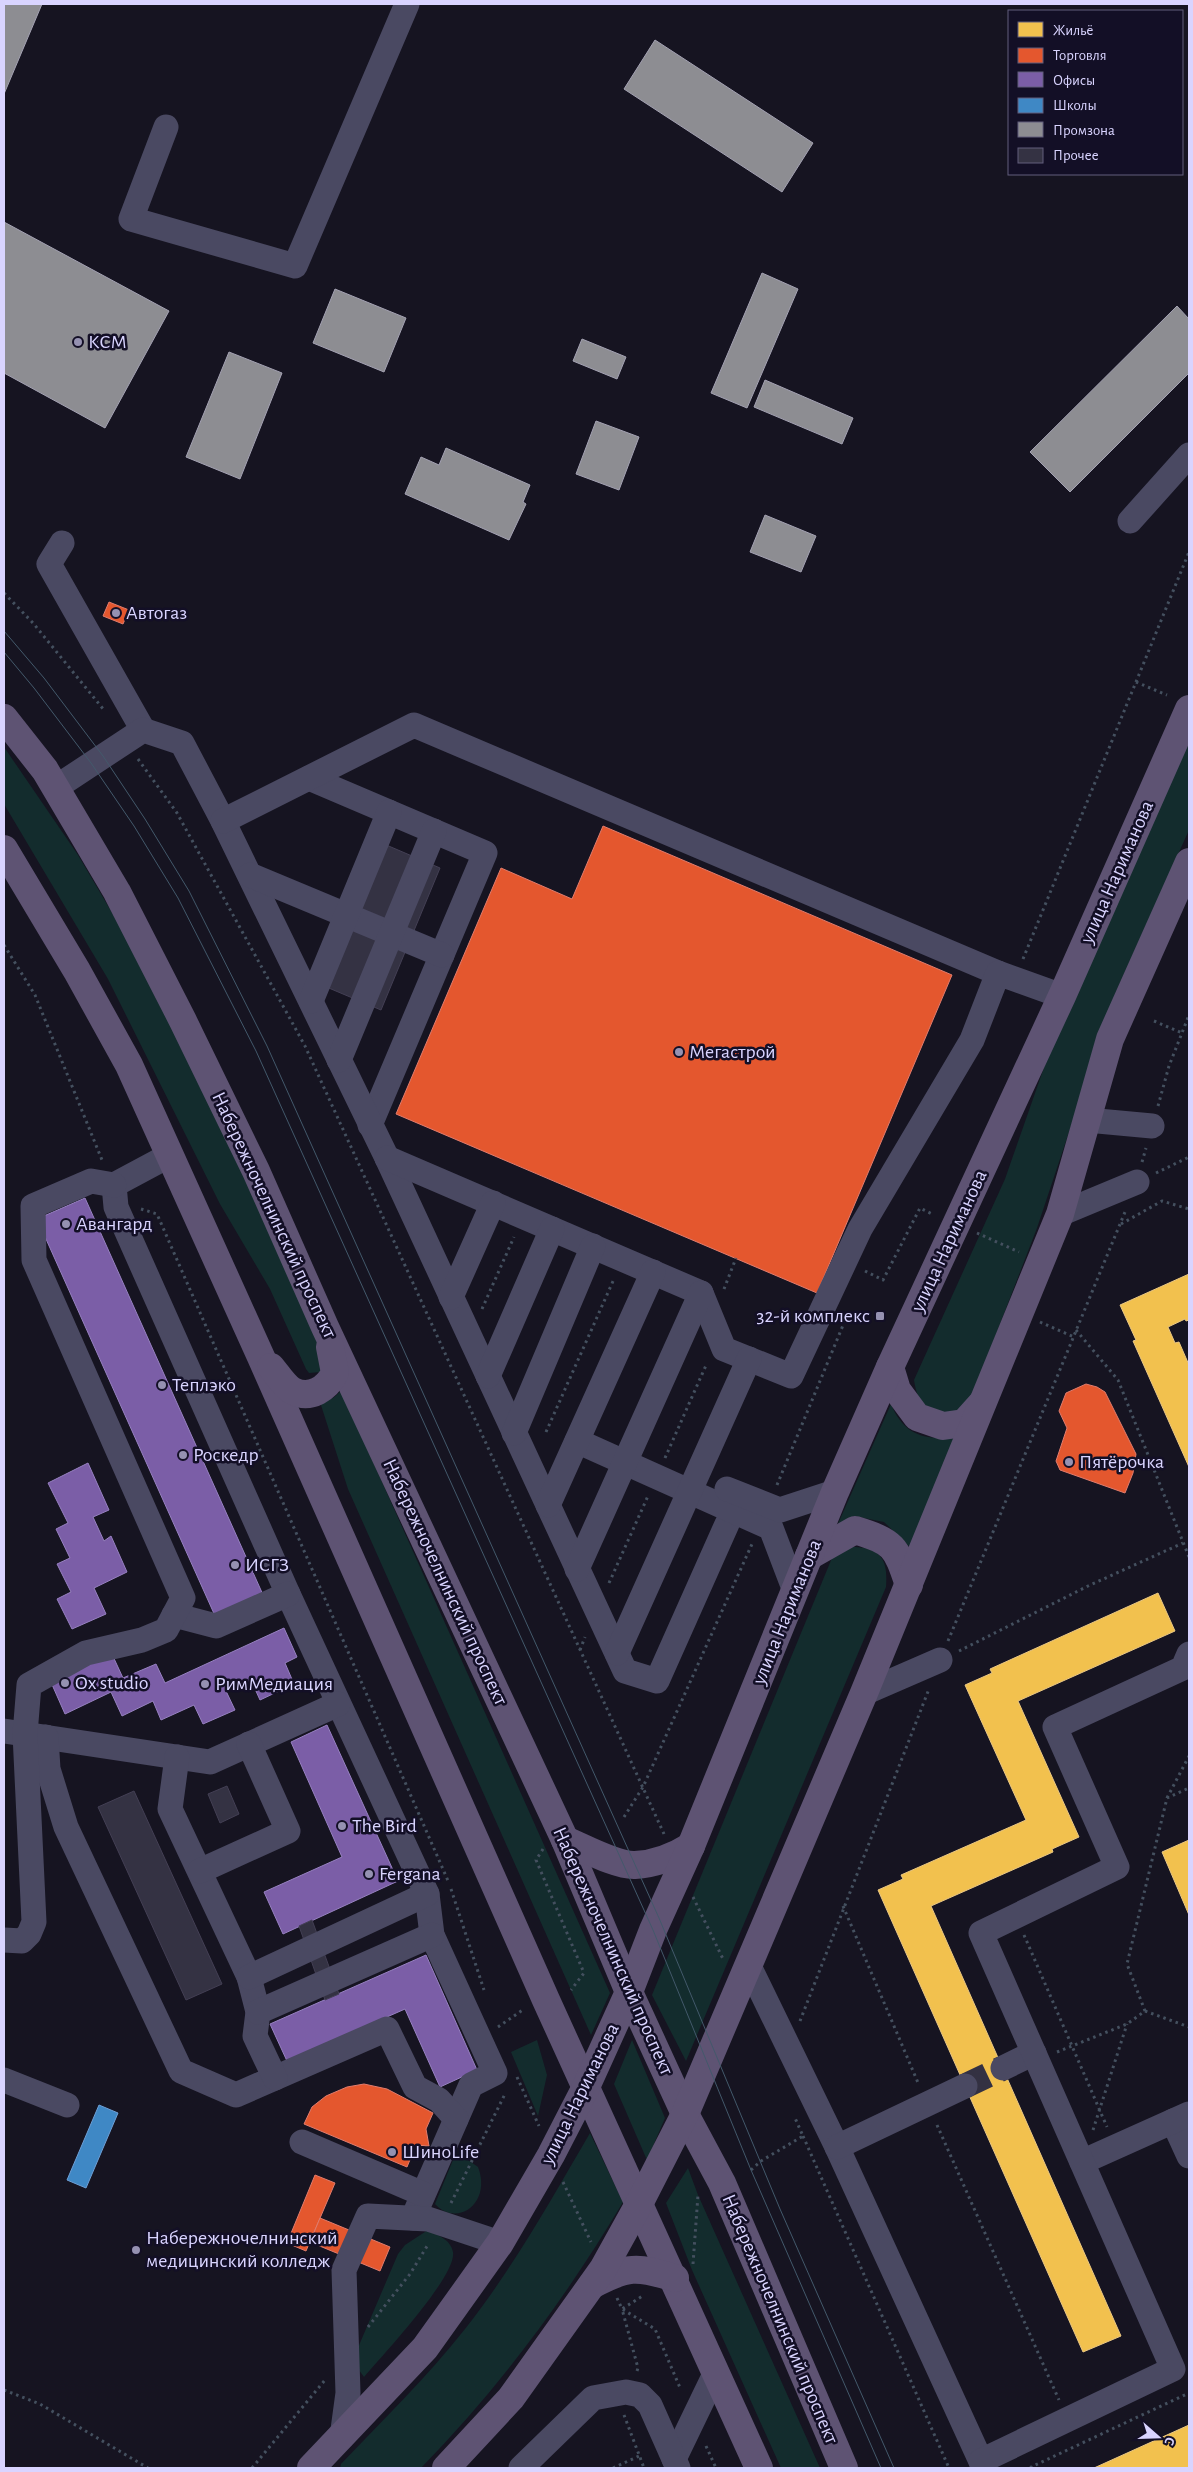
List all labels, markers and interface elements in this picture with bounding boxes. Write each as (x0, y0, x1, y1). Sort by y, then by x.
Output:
legend (1008, 10, 1183, 175)
text: Жильё (1053, 23, 1093, 38)
text: Торговля (1053, 48, 1107, 63)
text: Офисы (1053, 73, 1095, 88)
text: Школы (1053, 98, 1097, 113)
text: Промзона (1053, 123, 1115, 138)
text: Прочее (1053, 148, 1099, 163)
place label: КСМ (88, 332, 127, 352)
marker: КСМ (72, 336, 84, 348)
place label: Автогаз (126, 603, 187, 623)
marker: Автогаз (110, 607, 122, 619)
street label: улица Нариманова (1076, 798, 1157, 947)
place label: Мегастрой (689, 1042, 776, 1062)
marker: Мегастрой (673, 1046, 685, 1058)
street label: Набережночелнинский проспект (208, 1089, 340, 1342)
street label: улица Нариманова (907, 1167, 991, 1316)
place label: Авангард (76, 1214, 152, 1234)
marker: Авангард (60, 1218, 72, 1230)
place label: 32-й комплекс (756, 1306, 870, 1326)
marker: 32-й комплекс (874, 1310, 886, 1322)
place label: Теплэко (172, 1375, 236, 1395)
marker: Теплэко (156, 1379, 168, 1391)
place label: Роскедр (193, 1445, 259, 1465)
marker: Роскедр (177, 1449, 189, 1461)
place label: Пятёрочка (1079, 1452, 1164, 1472)
street label: Набережночелнинский проспект (379, 1456, 511, 1709)
marker: Пятёрочка (1063, 1456, 1075, 1468)
street label: улица Нариманова (748, 1537, 825, 1688)
place label: ИСГЗ (245, 1555, 289, 1575)
marker: ИСГЗ (229, 1559, 241, 1571)
place label: Ox studio (75, 1673, 149, 1693)
place label: РимМедиация (215, 1674, 333, 1694)
marker: Ox studio (59, 1677, 71, 1689)
marker: РимМедиация (199, 1678, 211, 1690)
place label: The Bird (352, 1816, 417, 1836)
marker: The Bird (336, 1820, 348, 1832)
street label: Набережночелнинский проспект (549, 1824, 677, 2079)
place label: Fergana (379, 1864, 441, 1884)
marker: Fergana (363, 1868, 375, 1880)
street label: улица Нариманова (537, 2020, 623, 2169)
place label: ШиноLife (402, 2142, 479, 2162)
marker: ШиноLife (386, 2146, 398, 2158)
street label: Набережночелнинский проспект (718, 2191, 842, 2448)
place label: Набережночелнинский медицинский колледж (146, 2228, 338, 2271)
marker: Набережночелнинский медицинский колледж (130, 2244, 142, 2256)
north arrow (1133, 2412, 1183, 2462)
text: С (1161, 2435, 1177, 2447)

